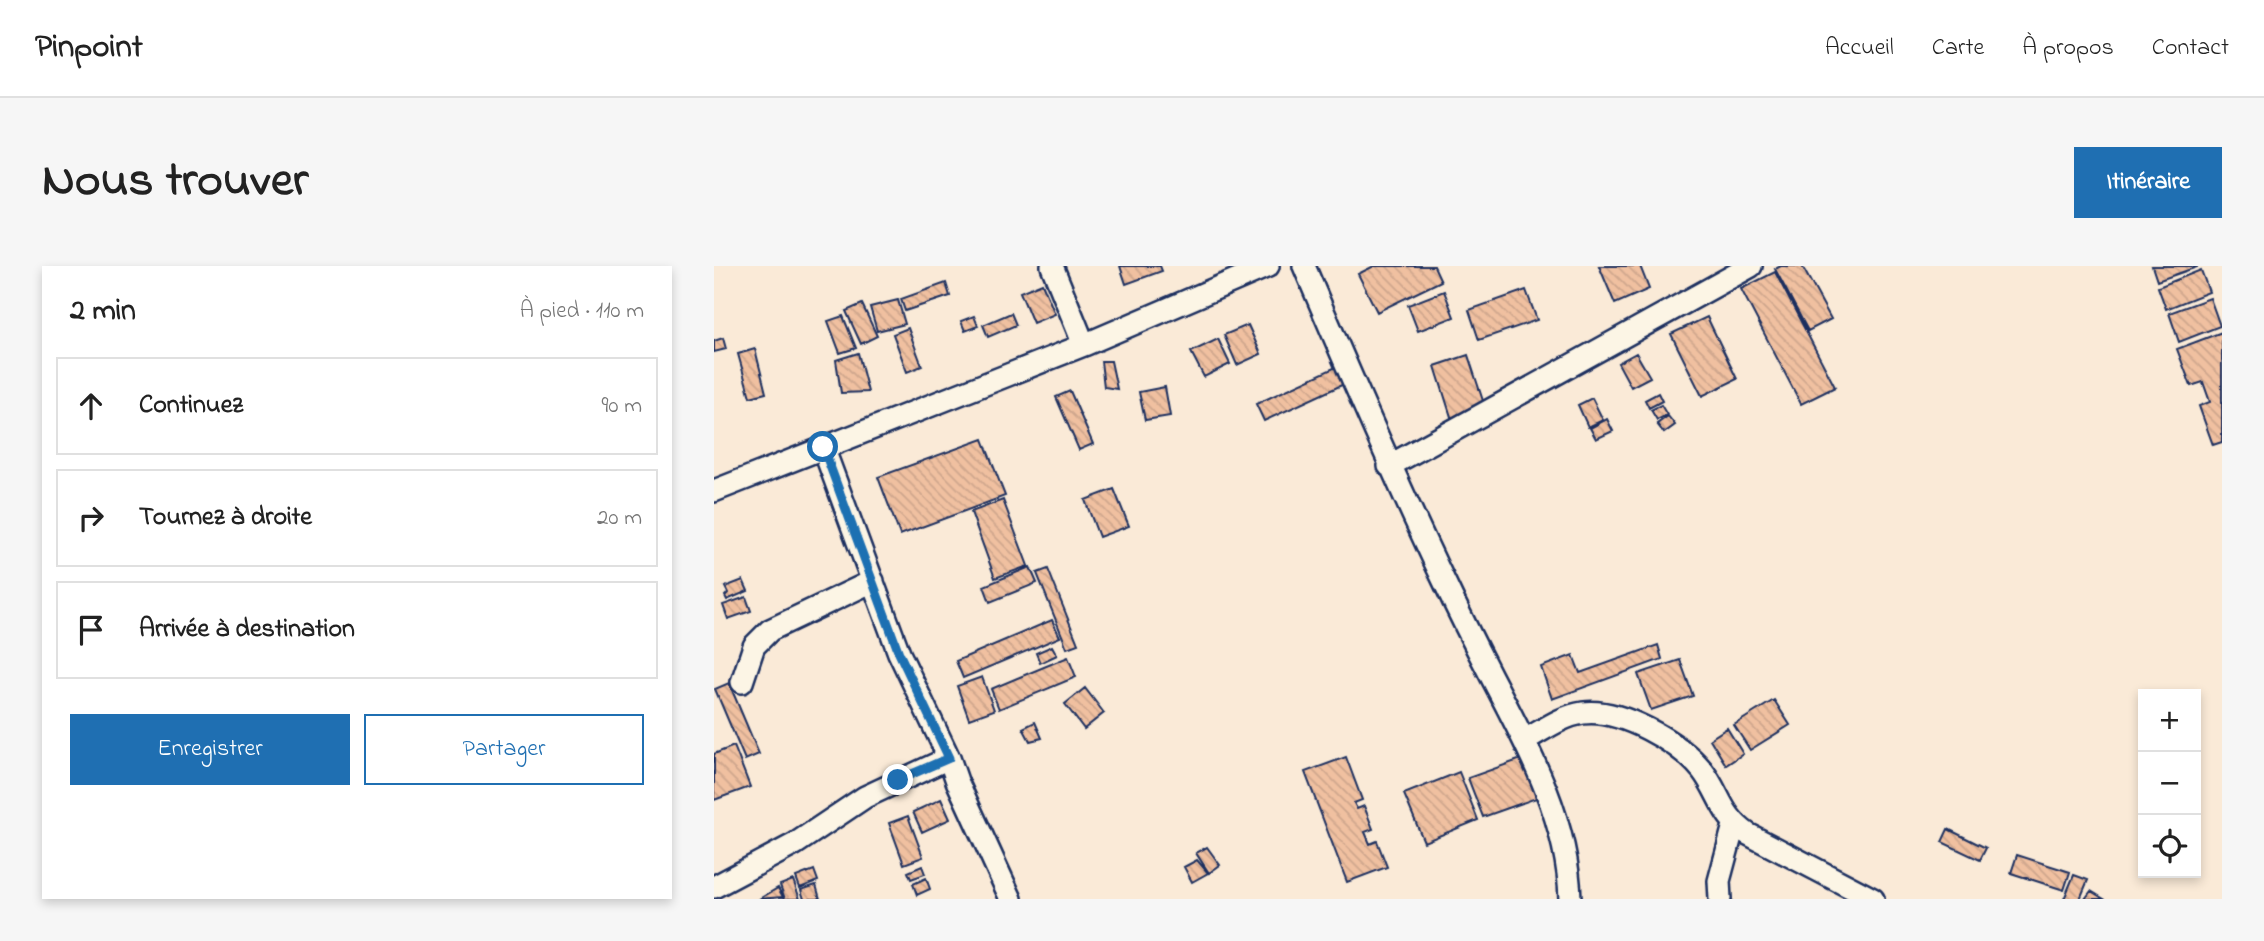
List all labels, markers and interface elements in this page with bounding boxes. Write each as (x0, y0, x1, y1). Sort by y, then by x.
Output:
text: Pinpoint (35, 24, 143, 72)
text: Accueil (1825, 31, 1894, 66)
text: Carte (1932, 31, 1984, 66)
text: À propos (2022, 31, 2114, 66)
text: Contact (2152, 31, 2229, 66)
text: Nous trouver (42, 146, 308, 218)
button: Itinéraire (2074, 147, 2222, 218)
text: 2 min (70, 290, 136, 334)
text: À pied · 110 m (520, 295, 644, 328)
icon: ahead (72, 387, 110, 425)
text: Continuez (139, 387, 243, 425)
text: 90 m (602, 390, 642, 423)
route start (807, 431, 838, 462)
icon: right (72, 499, 110, 537)
text: Tournez à droite (139, 499, 312, 537)
text: 20 m (597, 502, 642, 535)
icon: arrive (72, 611, 110, 649)
text: Arrivée à destination (139, 611, 355, 649)
map controls (2138, 689, 2201, 878)
button: + (2138, 689, 2201, 752)
button: Enregistrer (70, 714, 350, 785)
button: Partager (364, 714, 644, 785)
button: − (2138, 752, 2201, 815)
route end (882, 764, 913, 795)
button: locate (2138, 815, 2201, 878)

